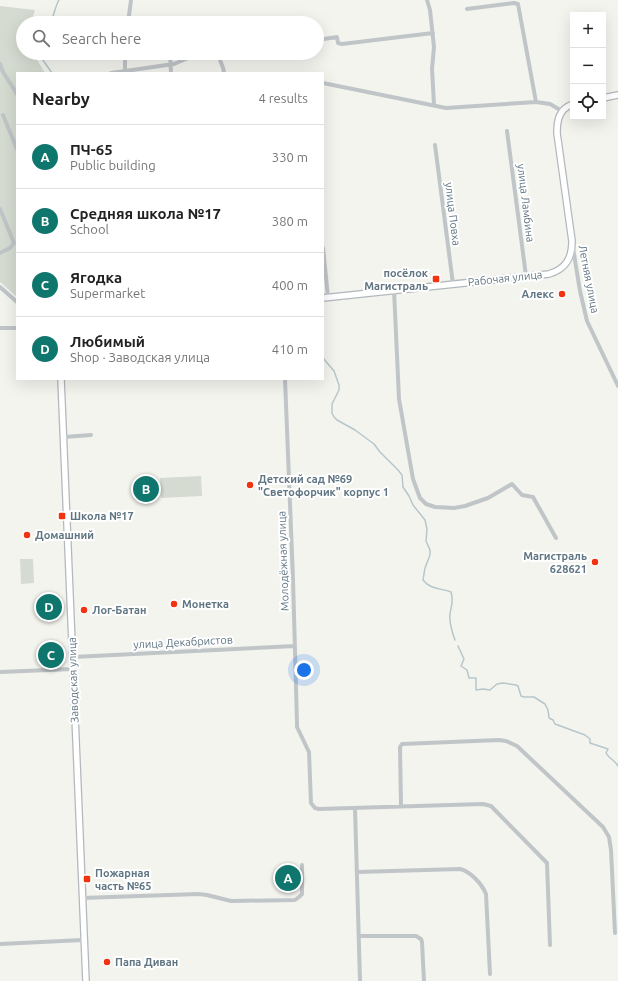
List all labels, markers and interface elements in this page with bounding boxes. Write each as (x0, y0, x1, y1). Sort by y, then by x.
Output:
map controls (570, 12, 606, 120)
button: + (570, 12, 606, 48)
search box (16, 16, 324, 60)
icon: search (30, 27, 52, 49)
text: Search here (62, 30, 141, 47)
button: − (570, 48, 606, 84)
button: locate (570, 84, 606, 120)
text: Nearby (32, 89, 90, 108)
text: 4 results (258, 91, 308, 105)
text: ПЧ-65 (70, 141, 113, 158)
text: A (40, 150, 50, 164)
text: 330 m (272, 150, 308, 164)
text: Public building (70, 158, 156, 172)
street label: улица Ламбина (515, 163, 537, 243)
street label: улица Повха (443, 182, 463, 246)
text: Средняя школа №17 (70, 205, 221, 222)
text: B (41, 214, 49, 228)
text: 380 m (272, 214, 308, 228)
text: School (70, 222, 109, 236)
street label: Летняя улица (576, 244, 602, 314)
place label: посёлок Магистраль (364, 267, 429, 292)
street label: Рабочая улица (467, 268, 543, 288)
text: Ягодка (70, 269, 122, 286)
marker: посёлок Магистраль (431, 274, 441, 284)
text: C (41, 278, 49, 292)
text: 400 m (272, 278, 308, 292)
text: Supermarket (70, 286, 145, 300)
place label: Алекс (521, 288, 555, 300)
marker: Алекс (557, 289, 567, 299)
text: Любимый (70, 333, 145, 350)
text: D (40, 342, 50, 356)
text: 410 m (272, 342, 308, 356)
text: Shop · Заводская улица (70, 350, 210, 364)
place label: Детский сад №69 "Светофорчик" корпус 1 (258, 473, 389, 498)
pin: B (133, 474, 159, 504)
marker: Детский сад №69 "Светофорчик" корпус 1 (245, 480, 255, 490)
place label: Школа №17 (70, 510, 134, 522)
marker: Школа №17 (57, 511, 67, 521)
street label: Молодёжная улица (275, 511, 291, 611)
place label: Домашний (35, 529, 94, 541)
marker: Домашний (22, 530, 32, 540)
place label: Магистраль 628621 (523, 550, 587, 575)
marker: Магистраль 628621 (590, 557, 600, 567)
pin: D (36, 592, 62, 622)
place label: Монетка (182, 598, 229, 610)
marker: Монетка (169, 599, 179, 609)
place label: Лог-Батан (92, 604, 146, 616)
marker: Лог-Батан (79, 605, 89, 615)
street label: улица Декабристов (133, 633, 233, 651)
street label: Заводская улица (66, 637, 80, 723)
pin: C (38, 640, 64, 670)
your location (294, 660, 314, 680)
pin: A (275, 863, 301, 893)
place label: Пожарная часть №65 (95, 867, 151, 892)
marker: Пожарная часть №65 (82, 874, 92, 884)
place label: Папа Диван (115, 956, 178, 968)
marker: Папа Диван (102, 957, 112, 967)

